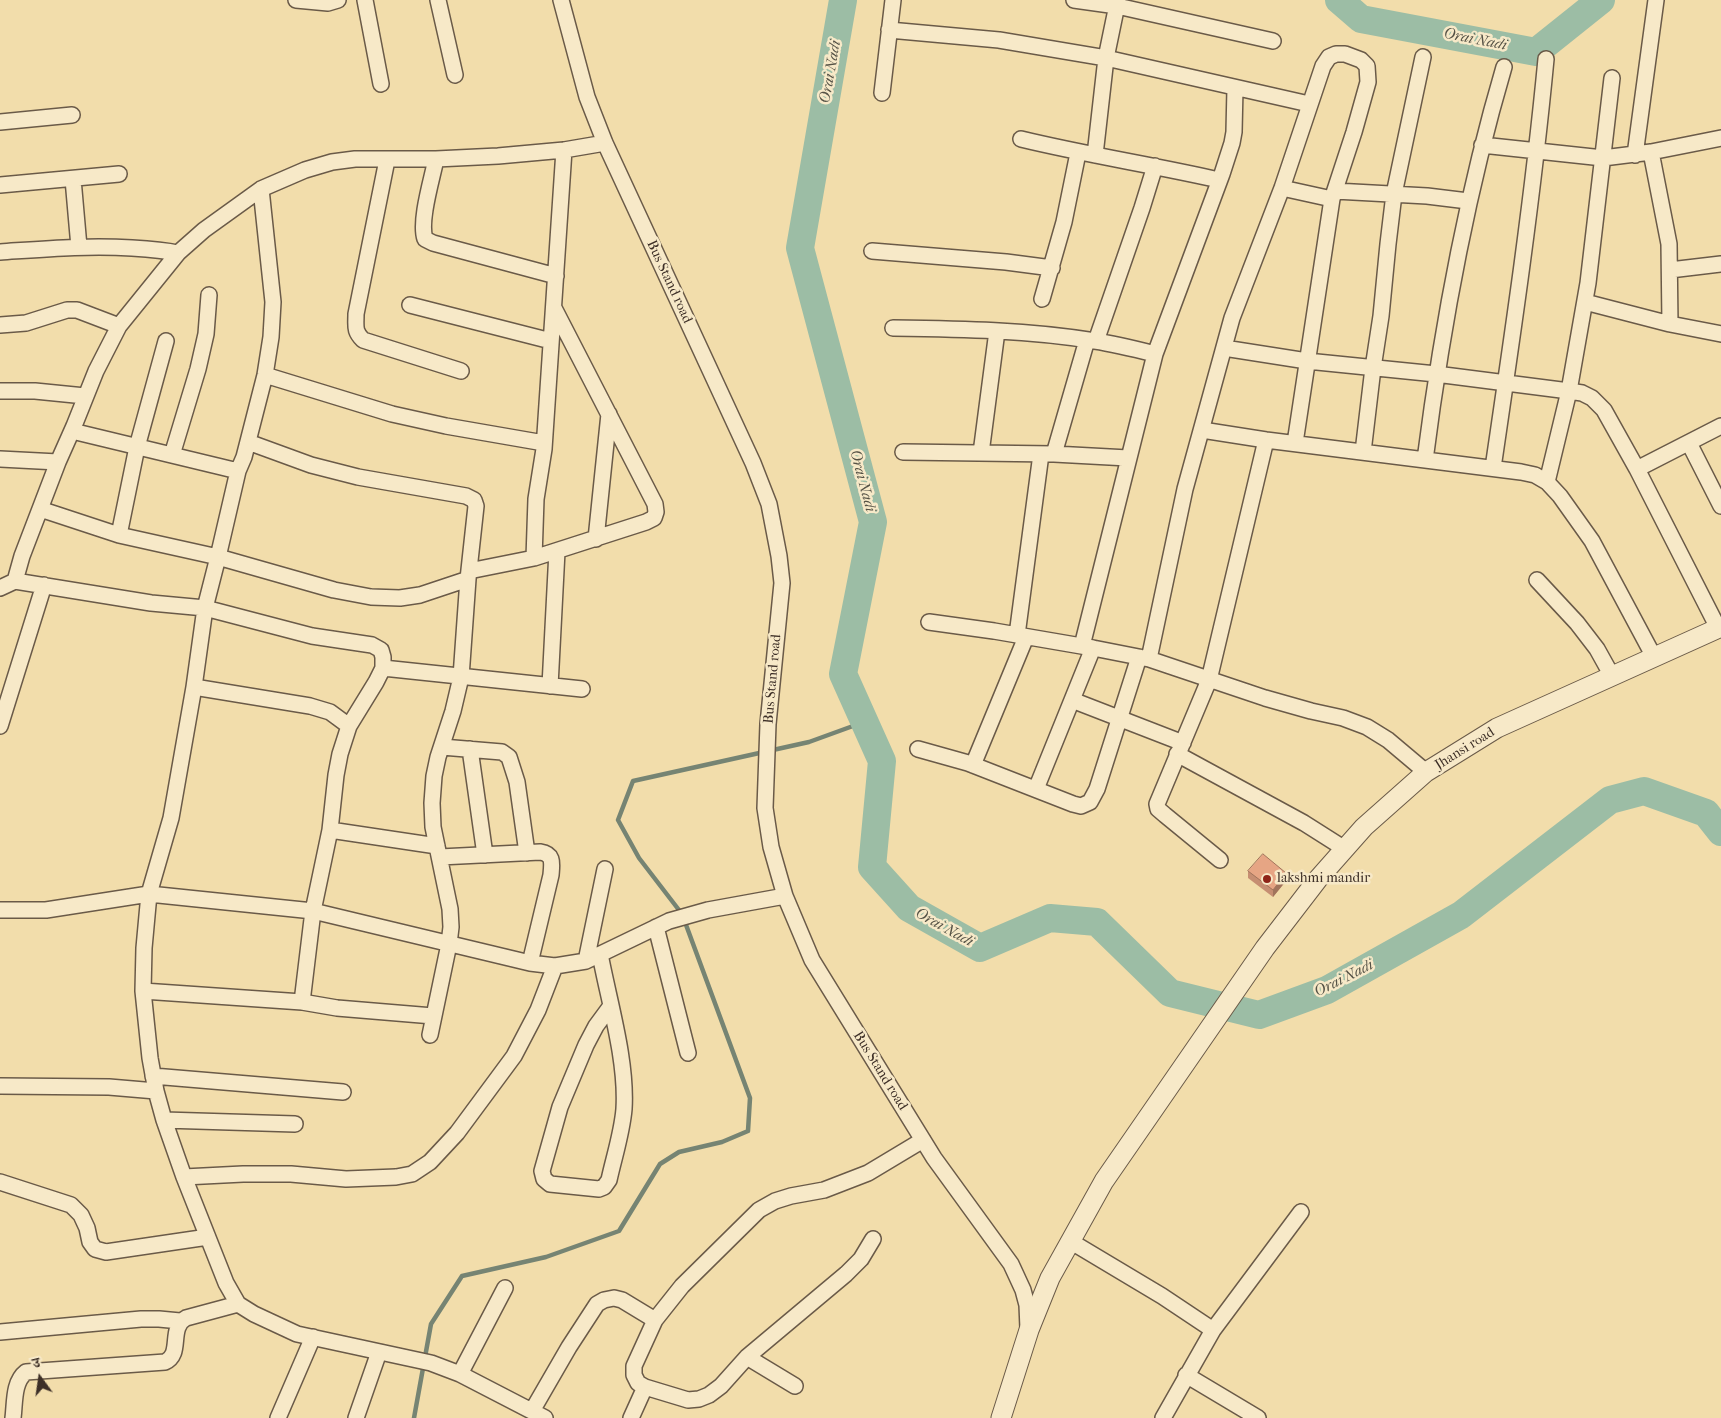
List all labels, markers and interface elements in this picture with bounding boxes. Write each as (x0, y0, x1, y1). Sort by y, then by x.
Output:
water label: Orai Nadi (1442, 25, 1508, 55)
water label: Orai Nadi (817, 39, 845, 105)
street label: Bus Stand road (642, 238, 696, 326)
water label: Orai Nadi (845, 448, 879, 514)
street label: Bus Stand road (761, 634, 785, 724)
street label: Jhansi road (1432, 724, 1498, 774)
place label: lakshmi mandir (1277, 871, 1370, 887)
marker: lakshmi mandir (1261, 873, 1273, 885)
water label: Orai Nadi (912, 905, 976, 951)
water label: Orai Nadi (1312, 957, 1376, 1001)
street label: Bus Stand road (849, 1029, 911, 1113)
north arrow (15, 1353, 65, 1403)
text: उ (31, 1354, 42, 1372)

